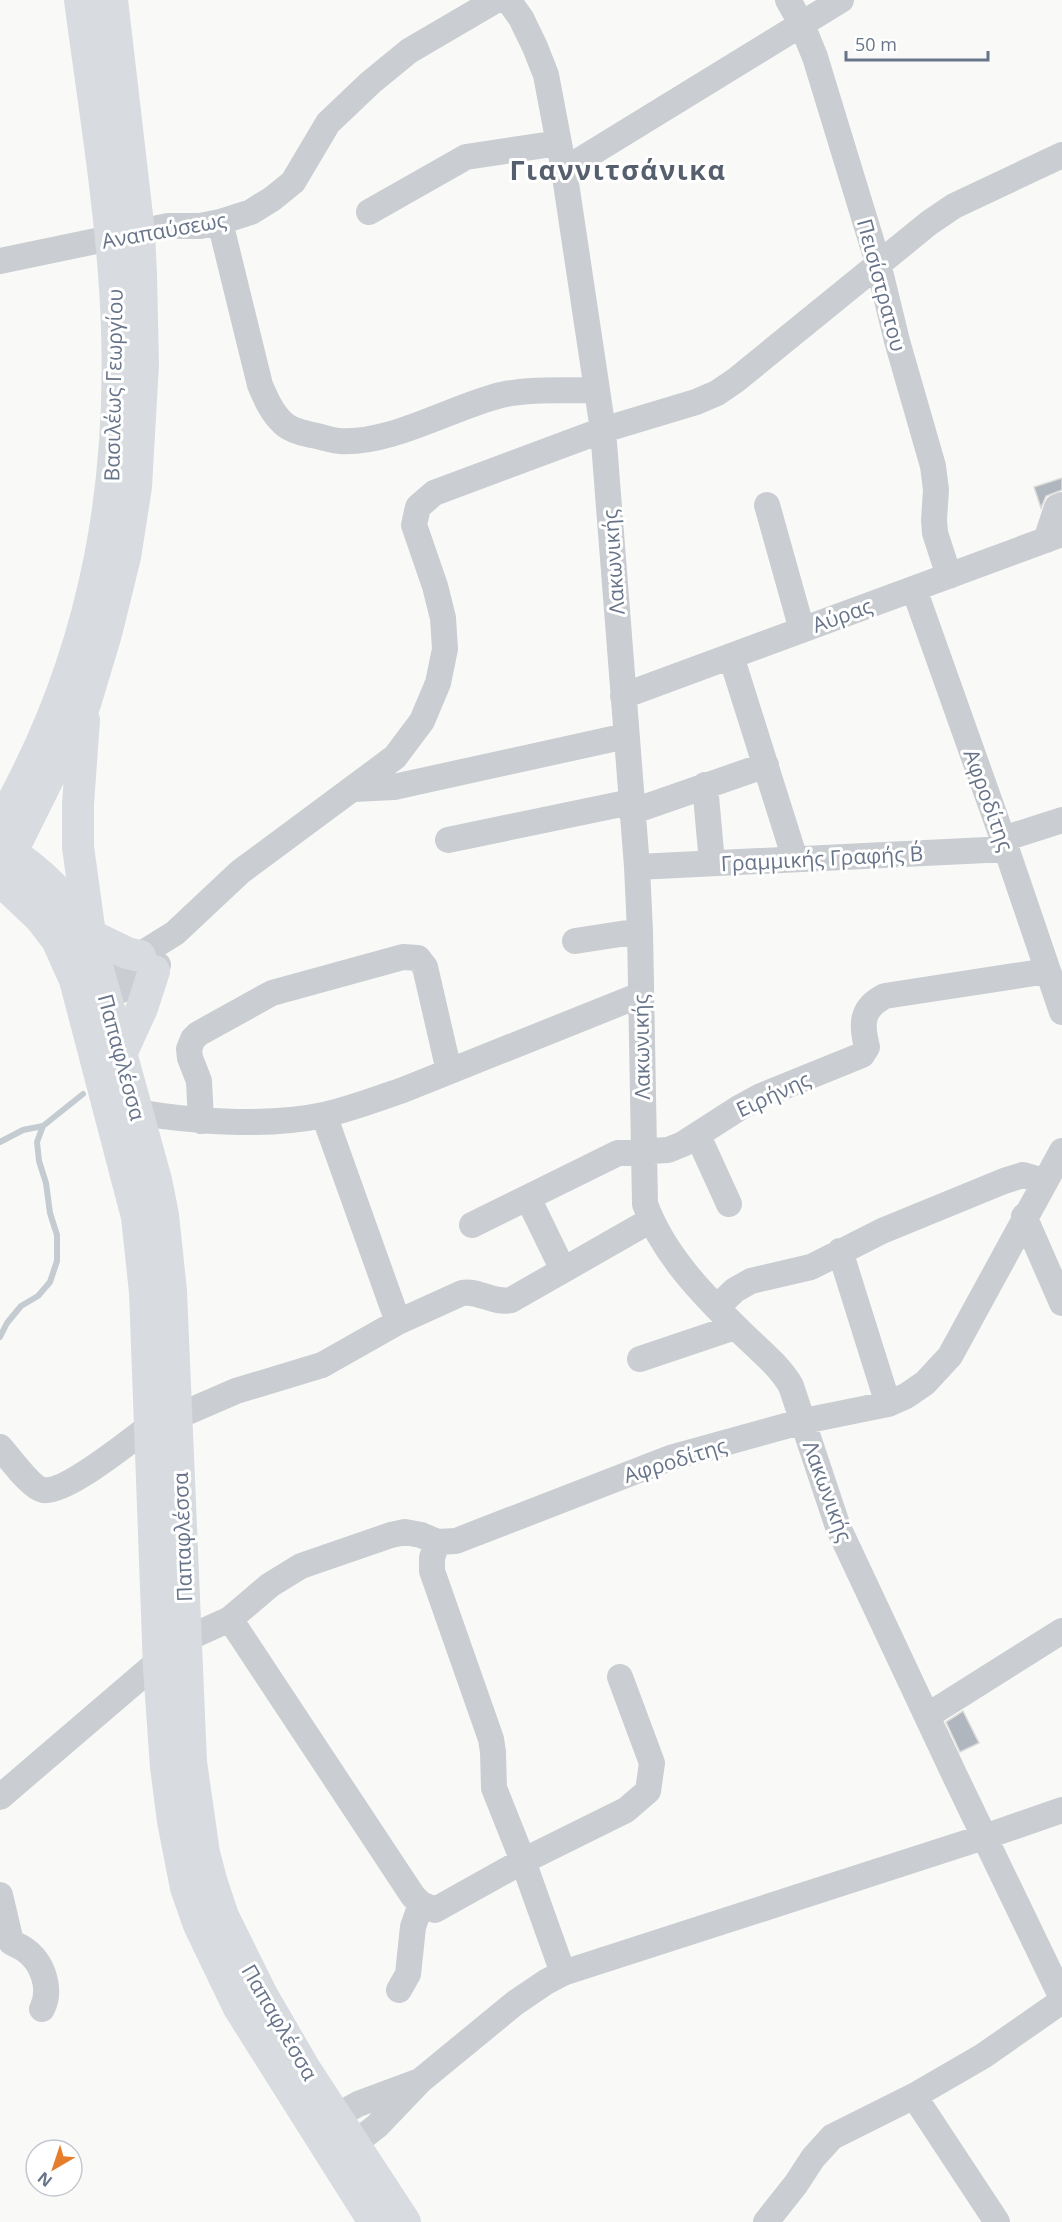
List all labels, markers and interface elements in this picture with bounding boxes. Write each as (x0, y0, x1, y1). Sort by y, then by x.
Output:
scale bar (846, 24, 988, 62)
text: 50 m (855, 32, 897, 56)
district label: Γιαννιτσάνικα (509, 151, 727, 188)
street label: Αναπαύσεως (100, 205, 228, 255)
street label: Πεισίστρατου (851, 216, 913, 354)
street label: Βασιλέως Γεωργίου (97, 288, 129, 482)
street label: Λακωνικής (595, 508, 631, 616)
street label: Αύρας (808, 591, 876, 639)
street label: Αφροδίτης (958, 745, 1020, 855)
street label: Γραμμικής Γραφής Β΄ (720, 839, 924, 877)
street label: Παπαφλέσσα (92, 991, 152, 1123)
street label: Λακωνικής (626, 994, 656, 1100)
street label: Ειρήνης (731, 1065, 815, 1123)
street label: Αφροδίτης (620, 1431, 730, 1489)
street label: Λακωνικής (797, 1437, 859, 1545)
street label: Παπαφλέσσα (166, 1472, 198, 1602)
street label: Παπαφλέσσα (236, 1959, 325, 2085)
north arrow (24, 2138, 84, 2198)
text: N (33, 2167, 57, 2192)

